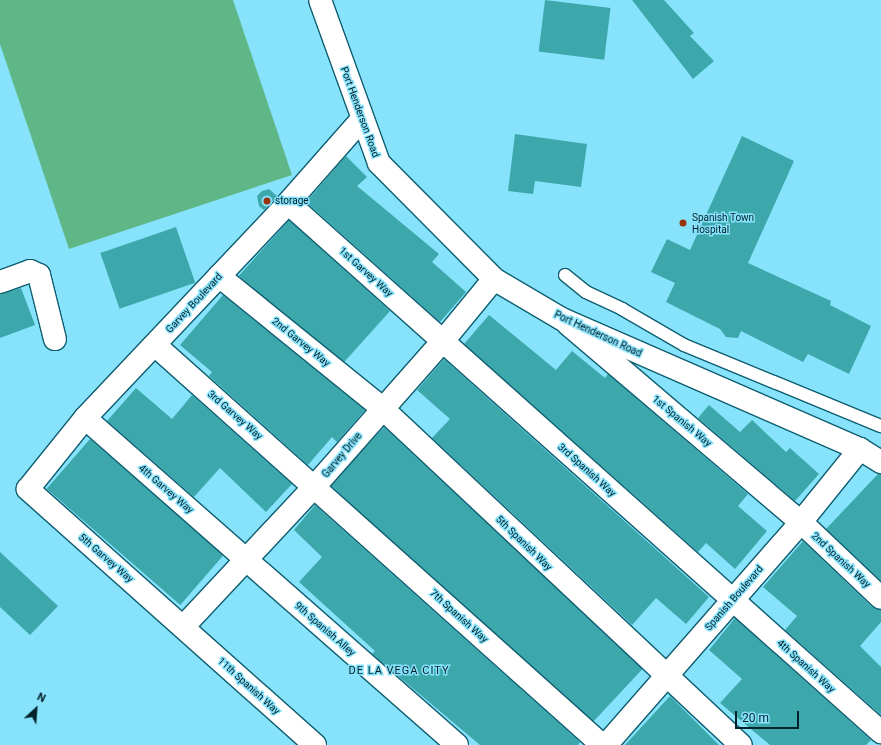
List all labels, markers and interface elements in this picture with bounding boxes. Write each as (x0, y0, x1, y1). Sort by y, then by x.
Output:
street label: Port Henderson Road (338, 65, 382, 159)
place label: storage (275, 195, 309, 207)
marker: storage (262, 196, 272, 206)
place label: Spanish Town Hospital (692, 211, 754, 234)
marker: Spanish Town Hospital (677, 217, 689, 229)
street label: 1st Garvey Way (337, 245, 395, 299)
street label: Garvey Boulevard (163, 271, 225, 335)
street label: Port Henderson Road (552, 308, 644, 360)
street label: 2nd Garvey Way (270, 315, 332, 369)
street label: 3rd Garvey Way (205, 388, 265, 442)
street label: 1st Spanish Way (650, 393, 714, 449)
street label: Garvey Drive (320, 430, 364, 480)
street label: 3rd Spanish Way (556, 441, 618, 499)
street label: 4th Garvey Way (136, 462, 196, 516)
street label: 5th Spanish Way (493, 513, 555, 573)
street label: 2nd Spanish Way (809, 530, 873, 590)
street label: 5th Garvey Way (76, 531, 136, 585)
street label: Spanish Boulevard (702, 563, 766, 633)
street label: 7th Spanish Way (428, 587, 490, 645)
street label: 9th Spanish Alley (292, 599, 358, 659)
street label: 4th Spanish Way (775, 637, 837, 695)
street label: 11th Spanish Way (215, 655, 283, 717)
district label: DE LA VEGA CITY (348, 664, 450, 678)
north arrow (16, 689, 56, 729)
text: N (35, 690, 48, 705)
scale bar (737, 703, 801, 729)
text: 20 m (742, 711, 769, 725)

